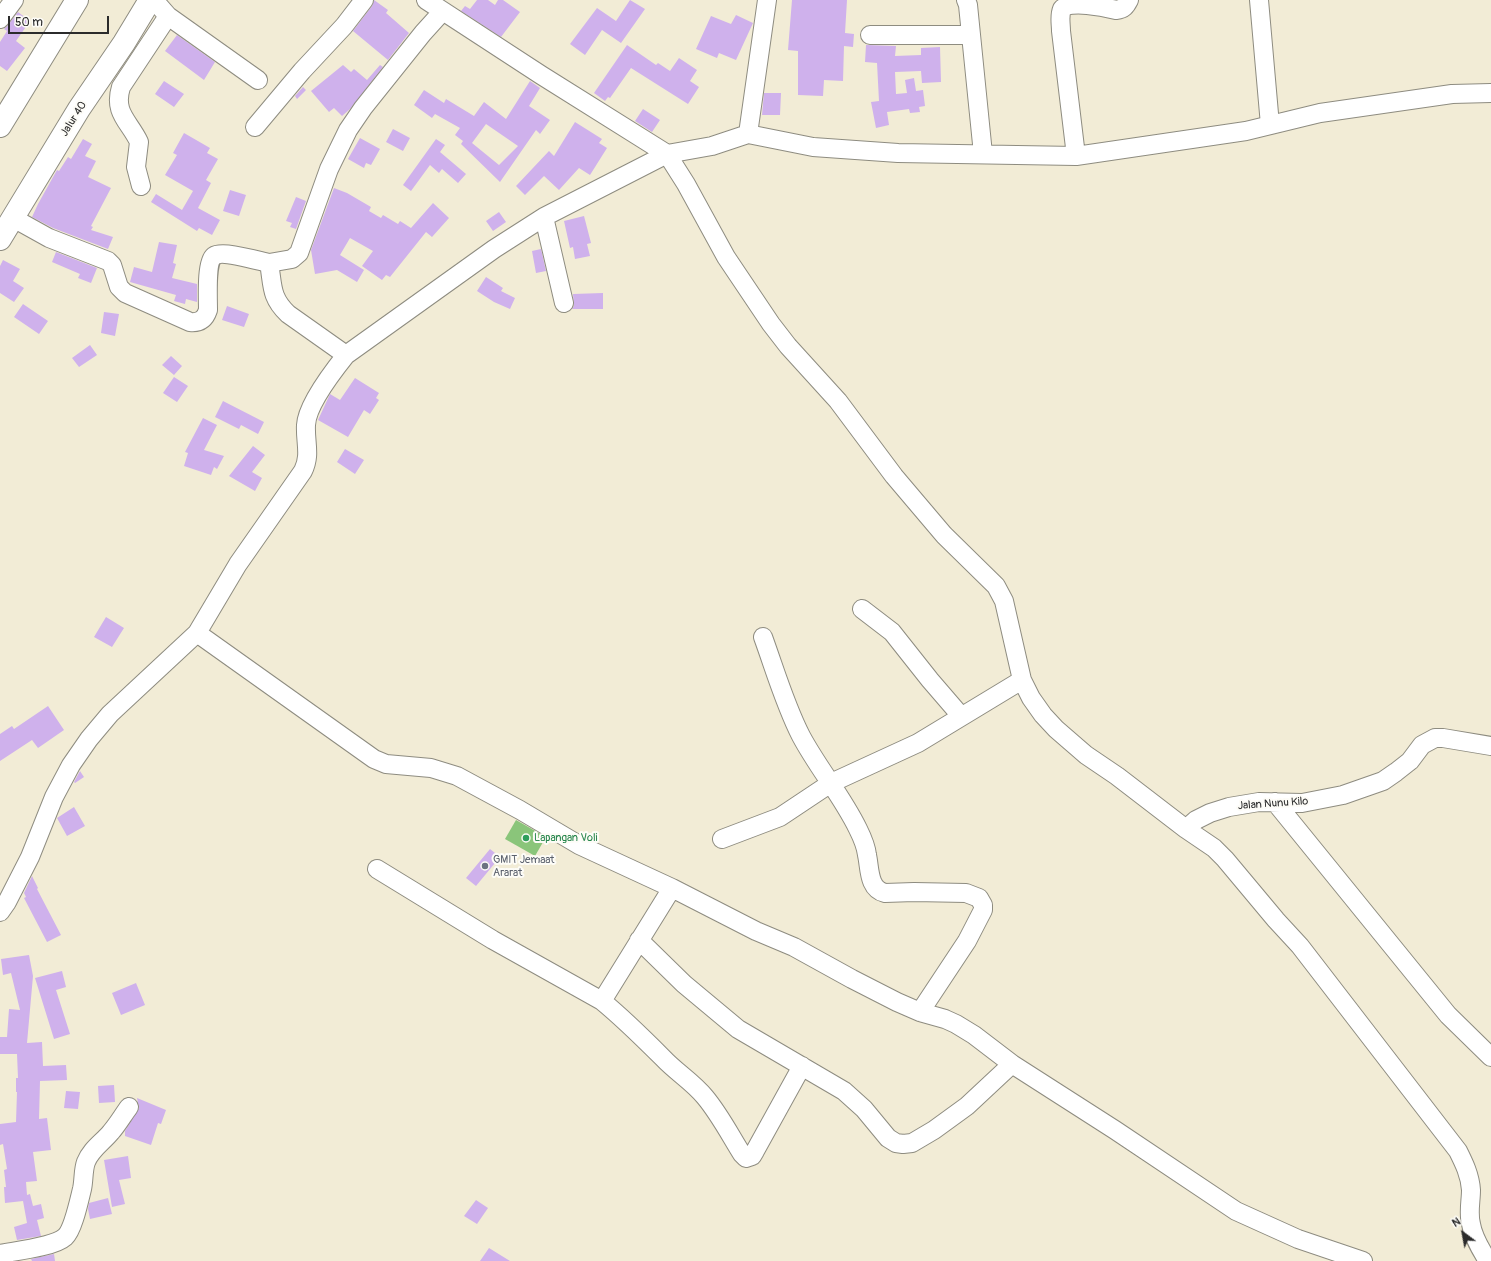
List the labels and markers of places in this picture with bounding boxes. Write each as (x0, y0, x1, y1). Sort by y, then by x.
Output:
place label: Lapangan Voli (534, 831, 598, 845)
marker: Lapangan Voli (521, 833, 531, 843)
place label: GMIT Jemaat Ararat (493, 853, 554, 879)
marker: GMIT Jemaat Ararat (480, 861, 490, 871)

